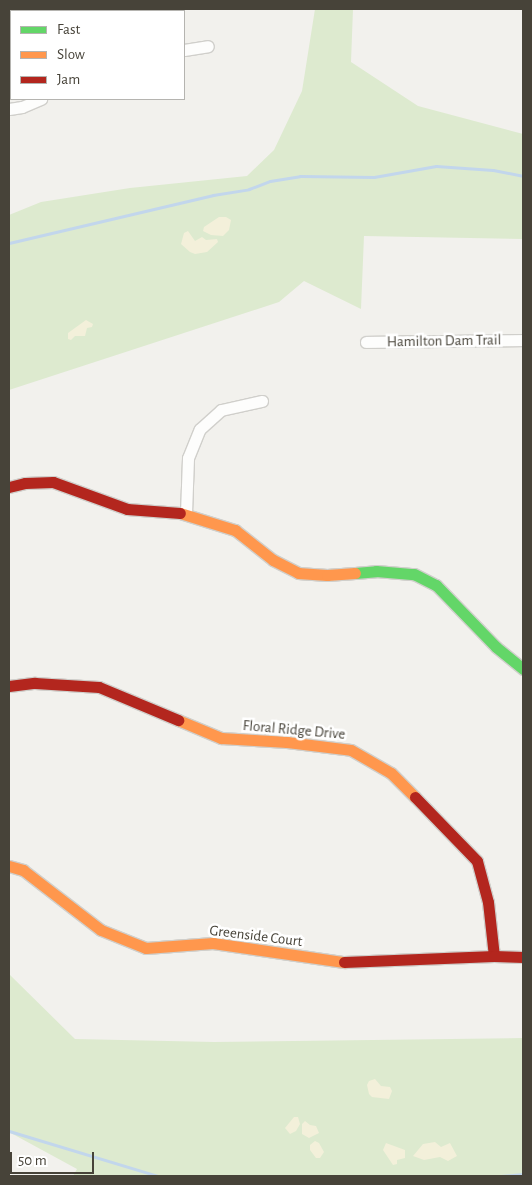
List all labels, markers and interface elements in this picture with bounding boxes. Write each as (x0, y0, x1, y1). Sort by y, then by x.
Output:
legend (10, 10, 185, 100)
text: Fast (57, 22, 80, 37)
text: Slow (57, 47, 85, 62)
text: Jam (57, 72, 80, 87)
street label: Hamilton Dam Trail (387, 331, 501, 351)
street label: Floral Ridge Drive (242, 717, 346, 743)
street label: Greenside Court (209, 921, 303, 951)
scale bar (12, 1142, 96, 1174)
text: 50 m (18, 1153, 47, 1168)

